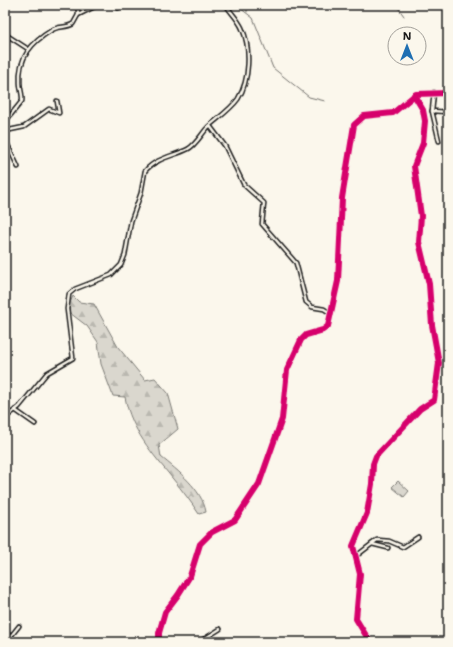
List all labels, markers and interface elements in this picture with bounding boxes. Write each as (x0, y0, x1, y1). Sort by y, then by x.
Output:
north arrow (387, 26, 427, 66)
text: N (403, 29, 412, 44)

